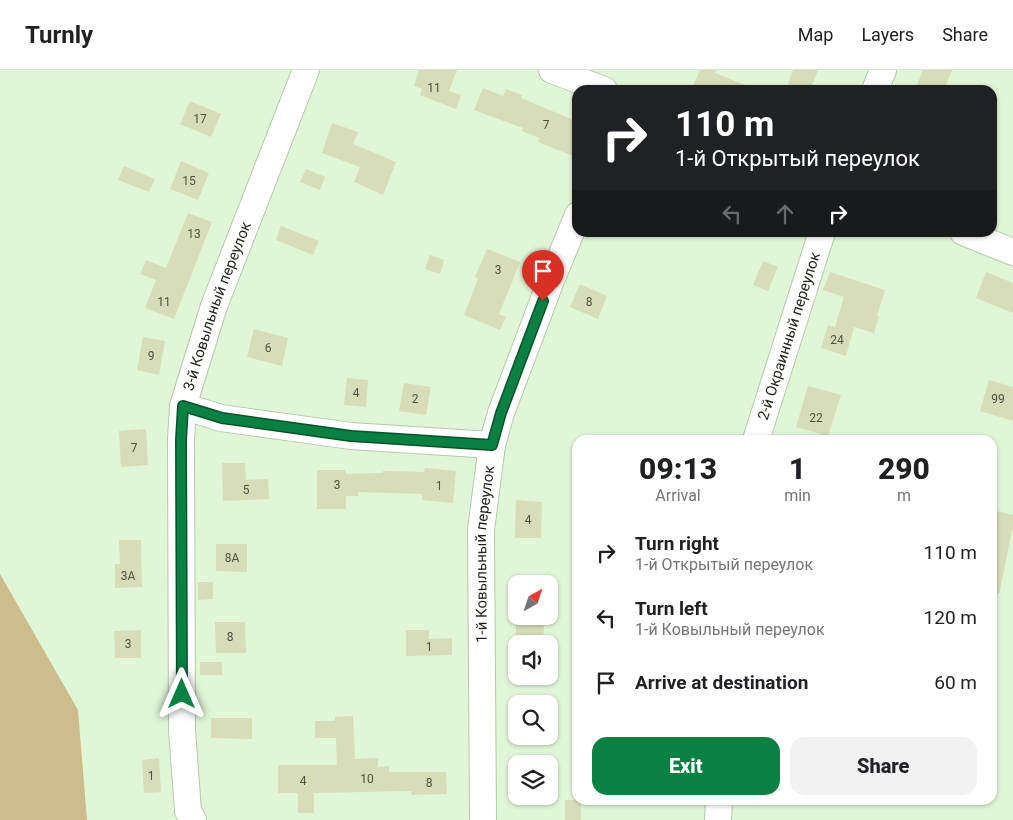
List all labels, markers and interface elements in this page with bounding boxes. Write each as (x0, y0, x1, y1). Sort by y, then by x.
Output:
text: Turnly (25, 21, 93, 49)
text: Map (798, 24, 833, 45)
text: Layers (861, 24, 914, 45)
text: Share (942, 24, 988, 45)
house number: 11 (427, 81, 441, 95)
text: 110 m (675, 104, 774, 145)
icon: right (592, 105, 657, 170)
house number: 17 (193, 112, 207, 126)
house number: 7 (543, 118, 550, 132)
text: 1-й Открытый переулок (675, 146, 920, 171)
house number: 15 (182, 174, 196, 188)
icon: left (718, 200, 746, 228)
icon: ahead (771, 200, 799, 228)
icon: right (824, 200, 852, 228)
street label: 3-й Ковыльный переулок (179, 219, 255, 393)
house number: 13 (187, 227, 201, 241)
pin (522, 250, 564, 301)
street label: 2-й Окраинный переулок (754, 250, 824, 422)
icon: arrive (529, 257, 557, 285)
house number: 3 (495, 263, 501, 277)
house number: 11 (157, 295, 171, 309)
house number: 8 (586, 295, 593, 309)
house number: 24 (830, 333, 844, 347)
house number: 6 (265, 341, 272, 355)
house number: 9 (148, 349, 154, 363)
house number: 4 (353, 386, 360, 400)
house number: 2 (412, 392, 419, 406)
house number: 99 (991, 392, 1005, 406)
house number: 22 (809, 411, 823, 425)
house number: 7 (131, 441, 138, 455)
text: 09:13 (639, 451, 717, 486)
text: 1 (789, 451, 806, 486)
text: 290 (878, 451, 930, 486)
street label: 1-й Ковыльный переулок (472, 464, 498, 643)
house number: 3 (334, 478, 340, 492)
house number: 1 (436, 479, 442, 493)
house number: 5 (243, 483, 250, 497)
text: Arrival (655, 486, 701, 505)
text: min (784, 486, 811, 505)
text: m (897, 486, 911, 505)
house number: 4 (525, 513, 532, 527)
text: Turn right (635, 532, 719, 555)
icon: right (592, 539, 620, 567)
text: 110 m (924, 541, 977, 564)
house number: 8А (225, 551, 239, 565)
text: 1-й Открытый переулок (635, 555, 813, 574)
house number: 3А (121, 569, 135, 583)
north arrow (508, 575, 558, 625)
map controls (508, 575, 558, 805)
text: Turn left (635, 597, 708, 620)
icon: left (592, 604, 620, 632)
text: 120 m (924, 606, 977, 629)
text: 1-й Ковыльный переулок (635, 620, 825, 639)
house number: 8 (227, 630, 234, 644)
button: sound (508, 635, 558, 685)
house number: 3 (125, 637, 131, 651)
house number: 1 (426, 640, 432, 654)
position arrow (155, 667, 207, 719)
icon: arrive (592, 669, 620, 697)
text: Arrive at destination (635, 671, 808, 694)
text: 60 m (934, 671, 977, 694)
button: search (508, 695, 558, 745)
button: Exit (592, 737, 780, 795)
button: Share (790, 737, 977, 795)
button: layers (508, 755, 558, 805)
house number: 1 (148, 769, 154, 783)
house number: 10 (360, 772, 374, 786)
house number: 4 (300, 774, 307, 788)
house number: 8 (426, 776, 433, 790)

